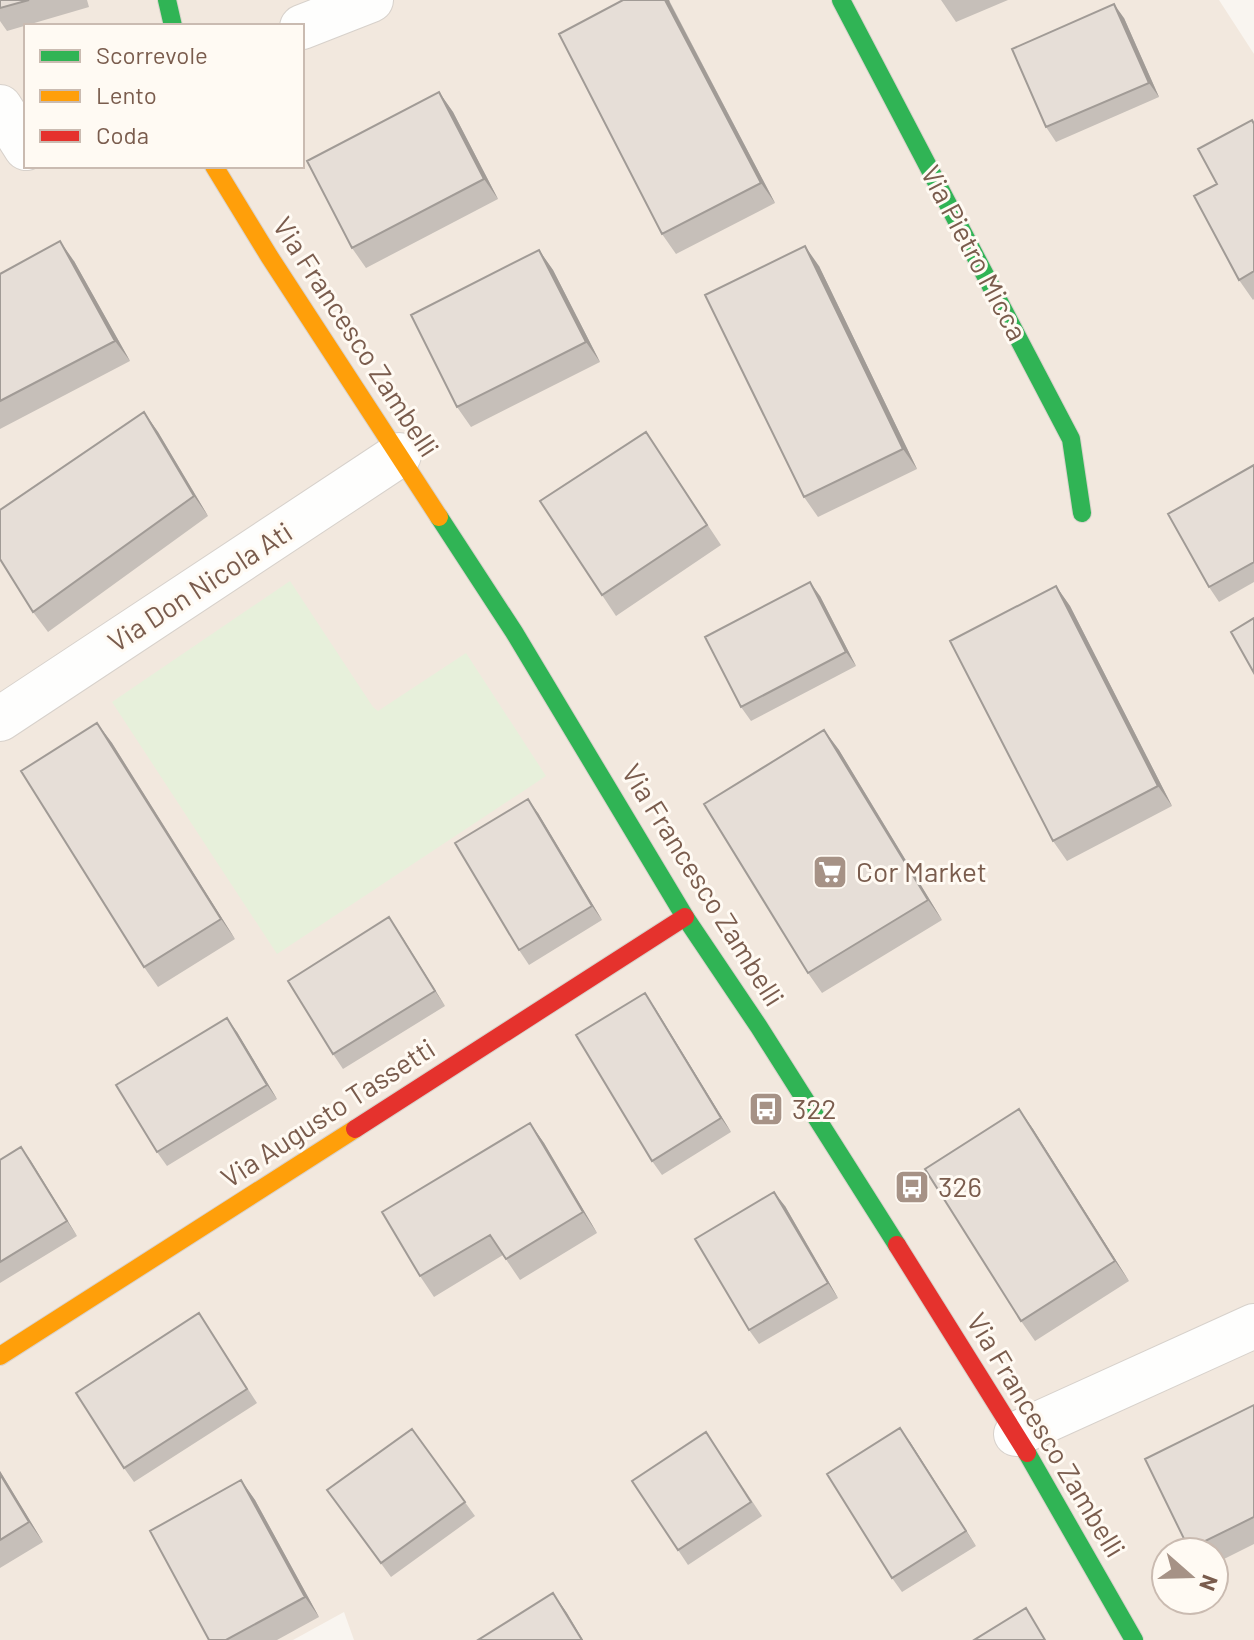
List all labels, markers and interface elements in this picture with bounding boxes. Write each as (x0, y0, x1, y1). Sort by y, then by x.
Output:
legend (24, 24, 304, 168)
text: Scorrevole (96, 40, 208, 69)
text: Lento (96, 80, 157, 109)
text: Coda (96, 120, 149, 149)
street label: Via Pietro Micca (914, 159, 1035, 346)
street label: Via Francesco Zambelli (267, 210, 447, 463)
street label: Via Don Nicola Ati (101, 514, 298, 658)
street label: Via Francesco Zambelli (615, 757, 792, 1012)
supermarket icon: Cor Market (811, 853, 849, 891)
place label: Cor Market (856, 854, 987, 888)
street label: Via Augusto Tassetti (214, 1030, 441, 1194)
bus stop icon: 322 (747, 1090, 785, 1128)
place label: 322 (792, 1091, 836, 1125)
bus stop icon: 326 (893, 1168, 931, 1206)
place label: 326 (938, 1169, 982, 1203)
street label: Via Francesco Zambelli (960, 1306, 1133, 1563)
north arrow (1150, 1536, 1230, 1616)
text: N (1195, 1572, 1224, 1595)

